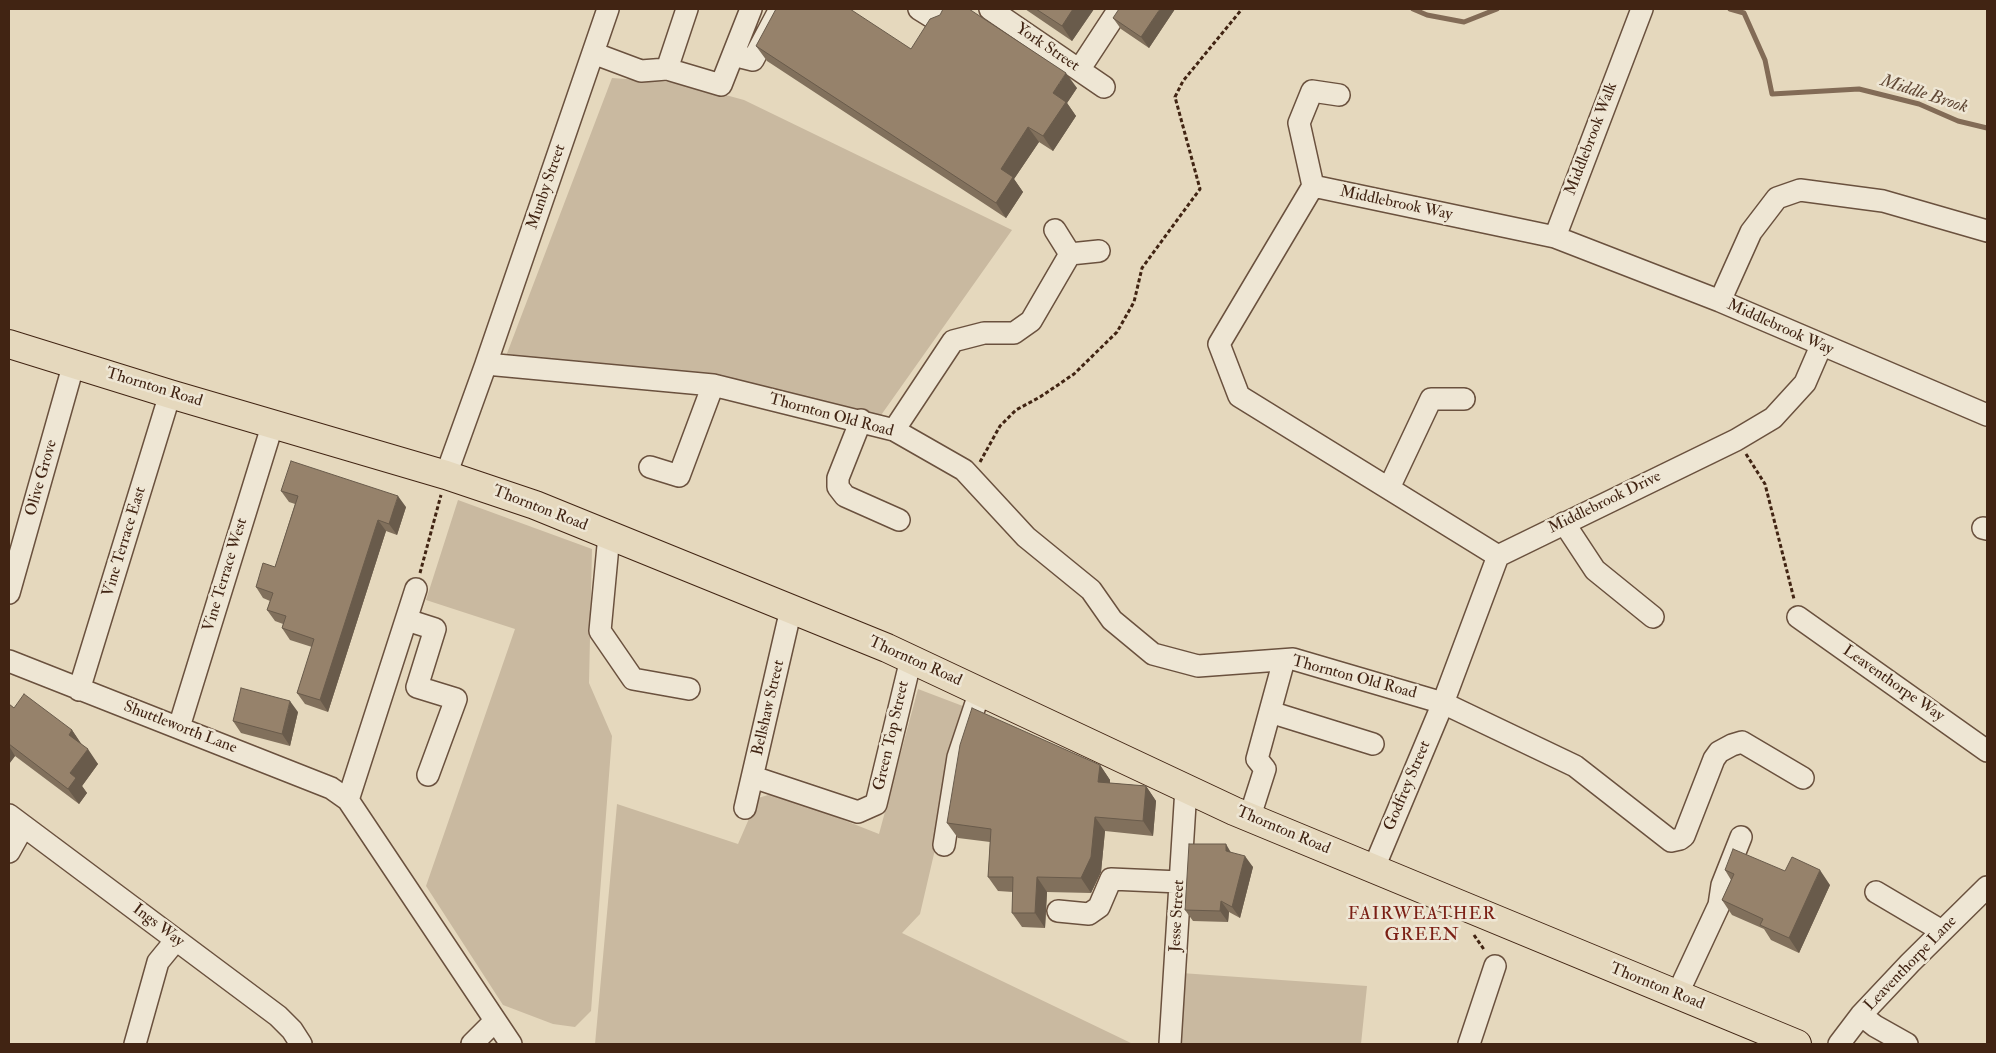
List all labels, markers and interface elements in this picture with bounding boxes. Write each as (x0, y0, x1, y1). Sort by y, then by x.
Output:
street label: York Street (1012, 20, 1082, 76)
water label: Middle Brook (1878, 71, 1970, 119)
street label: Middlebrook Walk (1562, 80, 1622, 198)
street label: Munby Street (524, 142, 570, 232)
street label: Middlebrook Way (1338, 183, 1454, 225)
street label: Middlebrook Way (1724, 296, 1836, 360)
street label: Thornton Road (103, 364, 205, 412)
street label: Thornton Old Road (767, 390, 895, 442)
street label: Olive Grove (22, 438, 62, 518)
street label: Middlebrook Drive (1546, 467, 1664, 539)
street label: Thornton Road (490, 482, 590, 536)
street label: Vine Terrace East (99, 485, 151, 599)
street label: Vine Terrace West (200, 516, 252, 634)
street label: Thornton Road (865, 633, 965, 691)
street label: Leaventhorpe Way (1838, 642, 1948, 726)
street label: Thornton Old Road (1290, 652, 1418, 704)
street label: Bellshaw Street (749, 658, 789, 758)
street label: Green Top Street (870, 679, 914, 793)
street label: Shuttleworth Lane (121, 698, 239, 758)
street label: Godfrey Street (1380, 738, 1436, 834)
street label: Thornton Road (1233, 803, 1333, 859)
street label: Jesse Street (1167, 879, 1189, 953)
street label: Ings Way (128, 900, 188, 952)
district label: FAIRWEATHER GREEN (1346, 904, 1498, 946)
street label: Leaventhorpe Lane (1861, 912, 1961, 1016)
street label: Thornton Road (1607, 959, 1707, 1015)

